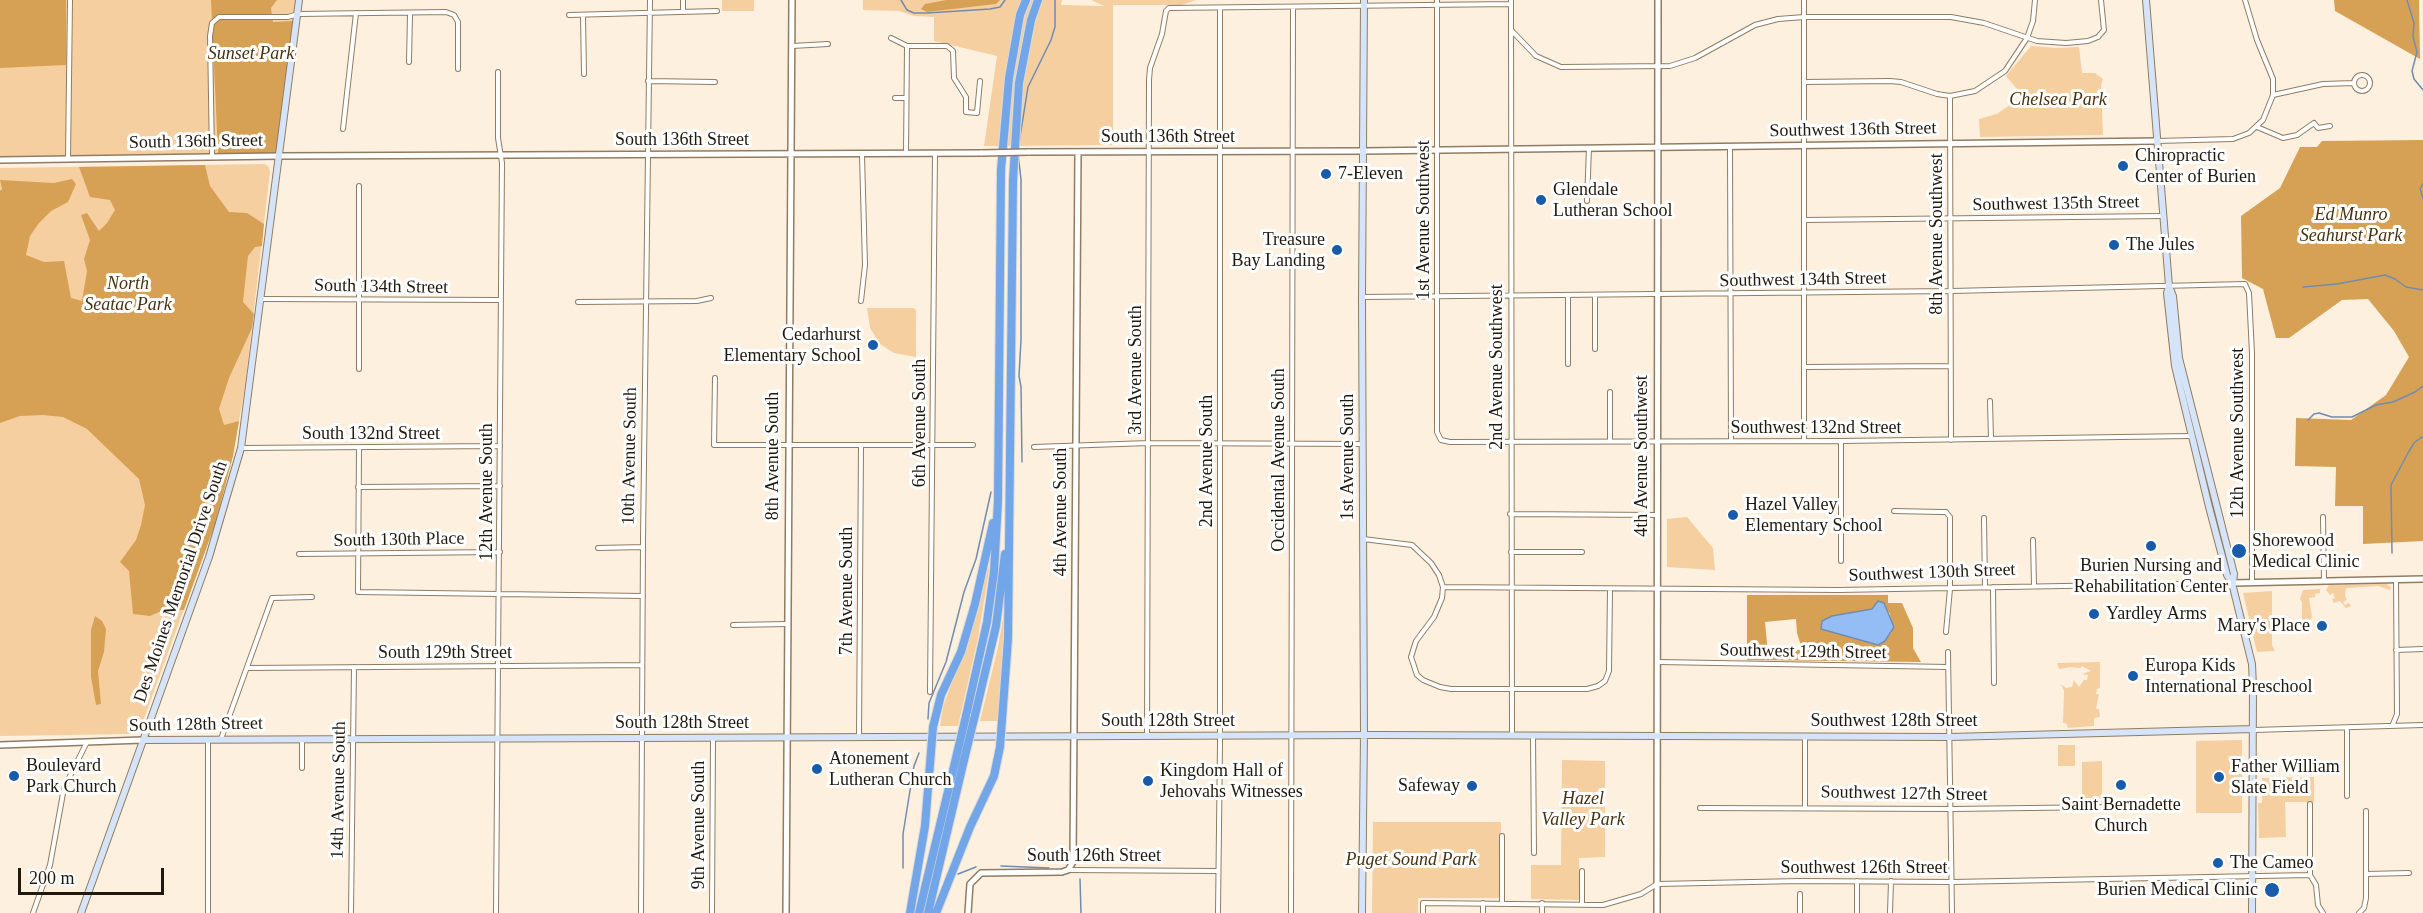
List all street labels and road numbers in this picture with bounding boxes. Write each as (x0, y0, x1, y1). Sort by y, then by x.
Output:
street label: Southwest 136th Street (1769, 118, 1937, 142)
street label: South 136th Street (1101, 126, 1235, 148)
street label: South 136th Street (615, 129, 749, 151)
street label: South 136th Street (129, 130, 263, 154)
street label: 1st Avenue Southwest (1413, 140, 1435, 300)
street label: 8th Avenue Southwest (1926, 153, 1948, 315)
street label: Southwest 135th Street (1972, 192, 2140, 216)
street label: Southwest 134th Street (1719, 268, 1887, 292)
street label: South 134th Street (314, 275, 448, 299)
street label: 2nd Avenue Southwest (1486, 284, 1508, 450)
street label: 3rd Avenue South (1125, 305, 1147, 435)
street label: 12th Avenue Southwest (2227, 348, 2249, 518)
street label: 6th Avenue South (909, 359, 931, 487)
street label: Occidental Avenue South (1268, 368, 1290, 552)
street label: 4th Avenue Southwest (1631, 375, 1653, 537)
street label: 10th Avenue South (618, 387, 642, 525)
street label: 8th Avenue South (762, 392, 784, 520)
street label: 1st Avenue South (1337, 394, 1359, 520)
street label: 2nd Avenue South (1196, 395, 1218, 527)
street label: Southwest 132nd Street (1731, 417, 1901, 439)
street label: South 132nd Street (302, 423, 440, 445)
street label: 12th Avenue South (476, 423, 498, 561)
street label: 4th Avenue South (1050, 448, 1072, 576)
street label: Des Moines Memorial Drive South (129, 458, 233, 706)
street label: 7th Avenue South (836, 527, 858, 655)
street label: South 130th Place (333, 528, 465, 552)
street label: Southwest 130th Street (1848, 559, 2016, 587)
street label: Southwest 129th Street (1719, 640, 1887, 664)
street label: South 129th Street (378, 642, 512, 664)
street label: South 128th Street (1101, 710, 1235, 732)
street label: Southwest 128th Street (1811, 710, 1977, 732)
street label: South 128th Street (615, 712, 749, 734)
street label: South 128th Street (129, 713, 263, 737)
street label: 14th Avenue South (327, 721, 351, 859)
street label: 9th Avenue South (688, 761, 710, 889)
street label: Southwest 127th Street (1820, 782, 1988, 806)
street label: South 126th Street (1027, 845, 1161, 867)
street label: Southwest 126th Street (1781, 857, 1947, 879)

